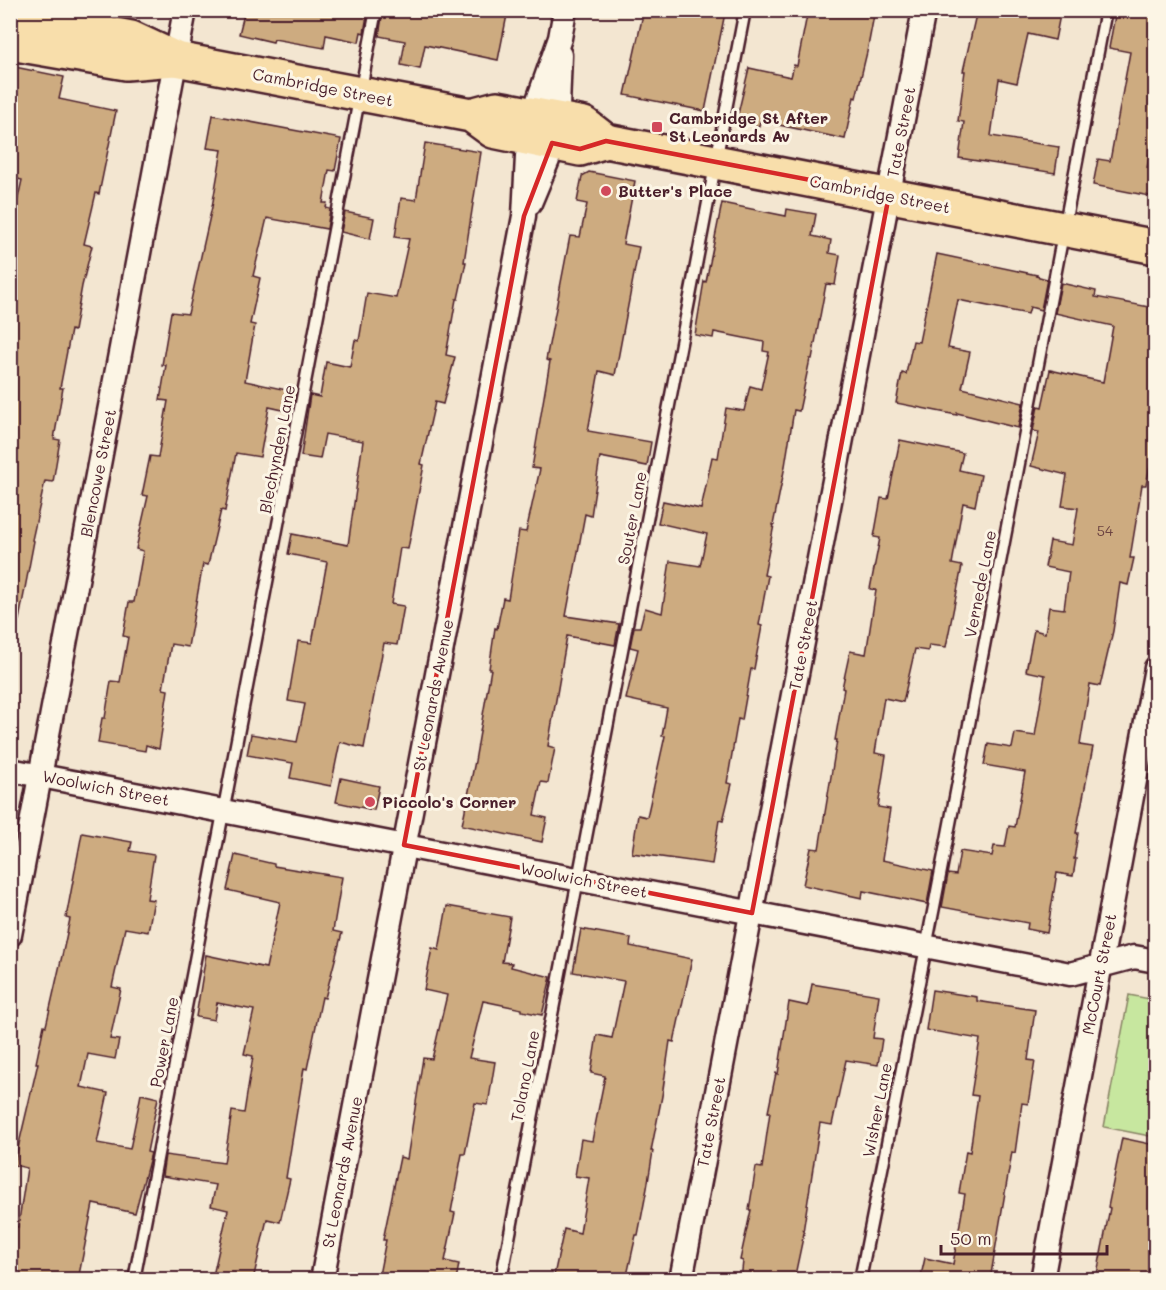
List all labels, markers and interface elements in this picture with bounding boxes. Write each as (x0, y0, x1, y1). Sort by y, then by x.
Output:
street label: Cambridge Street (251, 63, 395, 110)
street label: Tate Street (881, 85, 920, 179)
place label: Cambridge St After St Leonards Av (669, 107, 828, 146)
marker: Cambridge St After St Leonards Av (650, 120, 664, 134)
street label: Cambridge Street (808, 170, 952, 217)
place label: Butter's Place (618, 180, 732, 201)
marker: Butter's Place (599, 184, 613, 198)
street label: Blechynden Lane (254, 383, 299, 515)
street label: Blencowe Street (75, 407, 120, 539)
street label: Souter Lane (612, 470, 651, 566)
house number: 54 (1097, 521, 1114, 540)
street label: Vernede Lane (959, 528, 1000, 640)
street label: Tate Street (783, 598, 822, 692)
street label: St Leonards Avenue (407, 617, 458, 773)
street label: Woolwich Street (41, 765, 171, 810)
place label: Piccolo's Corner (382, 791, 516, 812)
marker: Piccolo's Corner (363, 795, 377, 809)
street label: Woolwich Street (519, 857, 649, 902)
street label: McCourt Street (1076, 912, 1121, 1036)
street label: Power Lane (144, 995, 183, 1089)
street label: Tolano Lane (505, 1028, 544, 1124)
street label: Wisher Lane (857, 1061, 896, 1159)
street label: Tate Street (691, 1075, 730, 1169)
street label: St Leonards Avenue (316, 1094, 367, 1250)
scale bar (941, 1218, 1108, 1256)
text: 50 m (950, 1226, 992, 1250)

